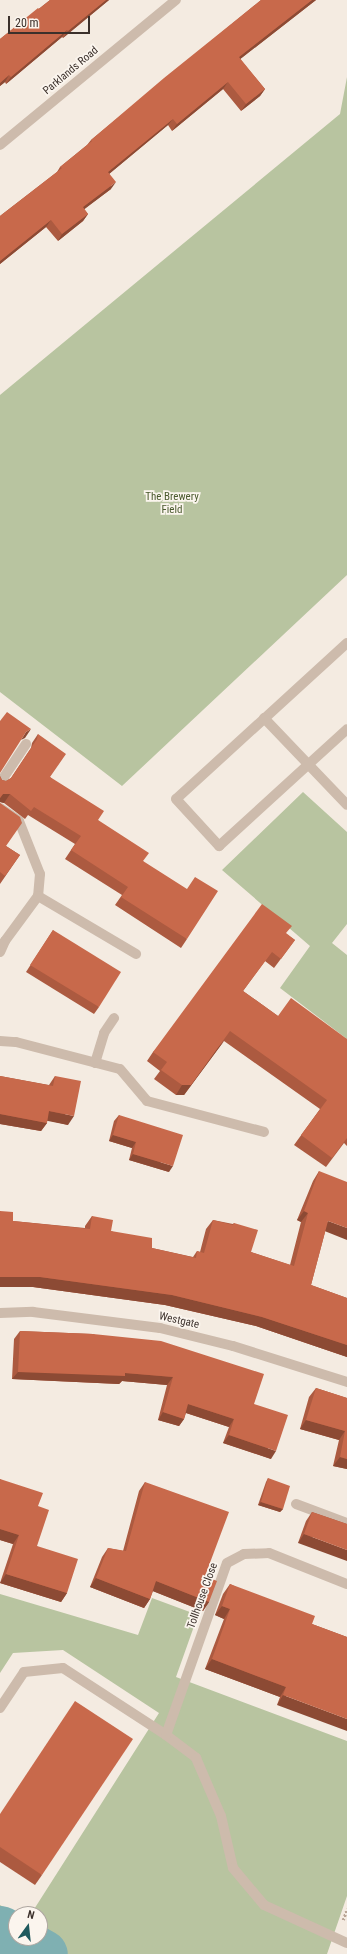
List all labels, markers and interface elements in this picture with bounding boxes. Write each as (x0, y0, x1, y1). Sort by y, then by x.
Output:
scale bar (10, 8, 92, 34)
text: 20 m (15, 16, 39, 30)
street label: Parklands Road (41, 44, 101, 98)
park label: The Brewery Field (145, 491, 199, 517)
street label: Westgate (158, 1310, 200, 1332)
street label: Tollhouse Close (185, 1561, 221, 1631)
north arrow (8, 1906, 48, 1946)
text: N (26, 1908, 36, 1922)

